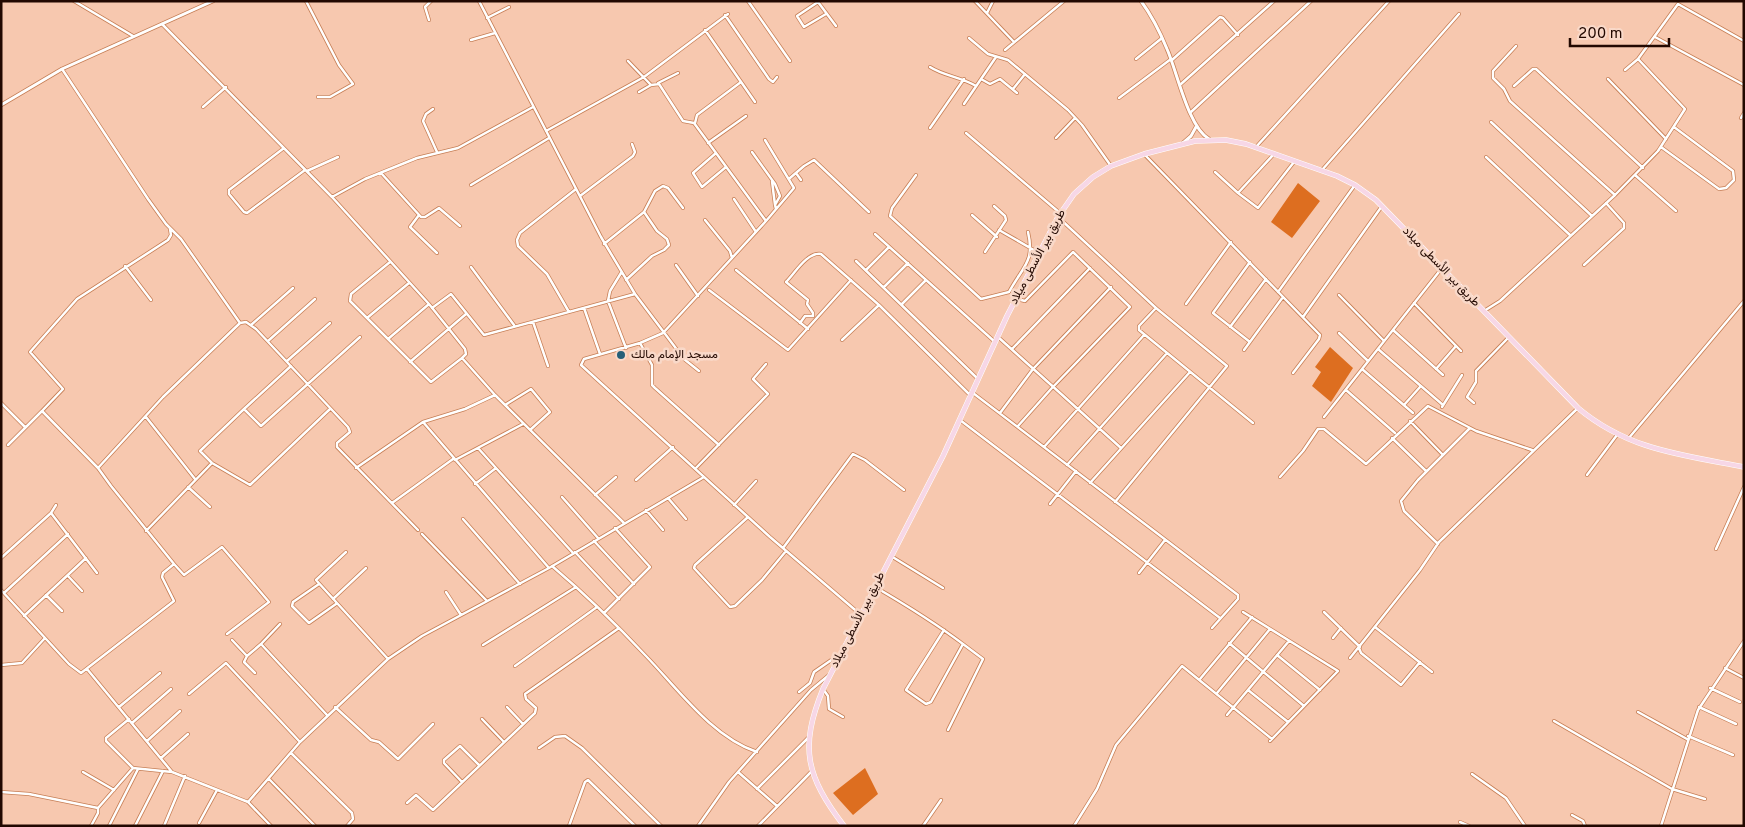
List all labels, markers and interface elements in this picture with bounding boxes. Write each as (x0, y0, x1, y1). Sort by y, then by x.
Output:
scale bar (1570, 15, 1669, 47)
text: 200 m (1578, 25, 1623, 44)
street label: طريق بير الأسطى ميلاد (1006, 207, 1070, 307)
street label: طريق بير الأسطى ميلاد (1399, 223, 1484, 311)
place label: مسجد الإمام مالك (631, 347, 718, 363)
marker: مسجد الإمام مالك (615, 349, 627, 361)
street label: طريق بير الأسطى ميلاد (827, 569, 889, 671)

